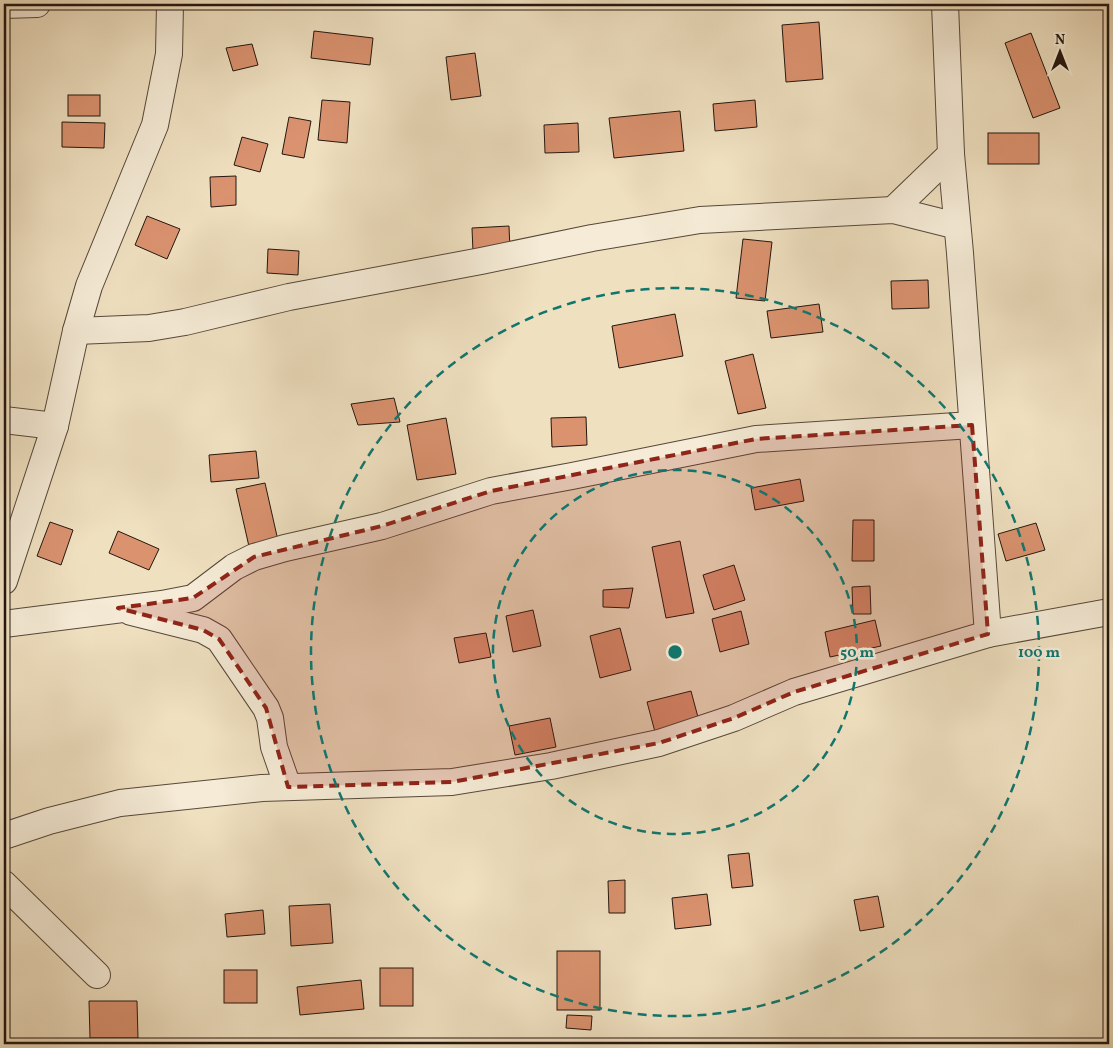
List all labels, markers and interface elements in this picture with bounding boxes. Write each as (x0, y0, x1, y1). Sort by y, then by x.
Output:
north arrow (1036, 28, 1086, 78)
text: N (1055, 31, 1065, 50)
centre of rings (666, 643, 684, 661)
text: 50 m (840, 643, 874, 664)
text: 100 m (1018, 643, 1061, 664)

